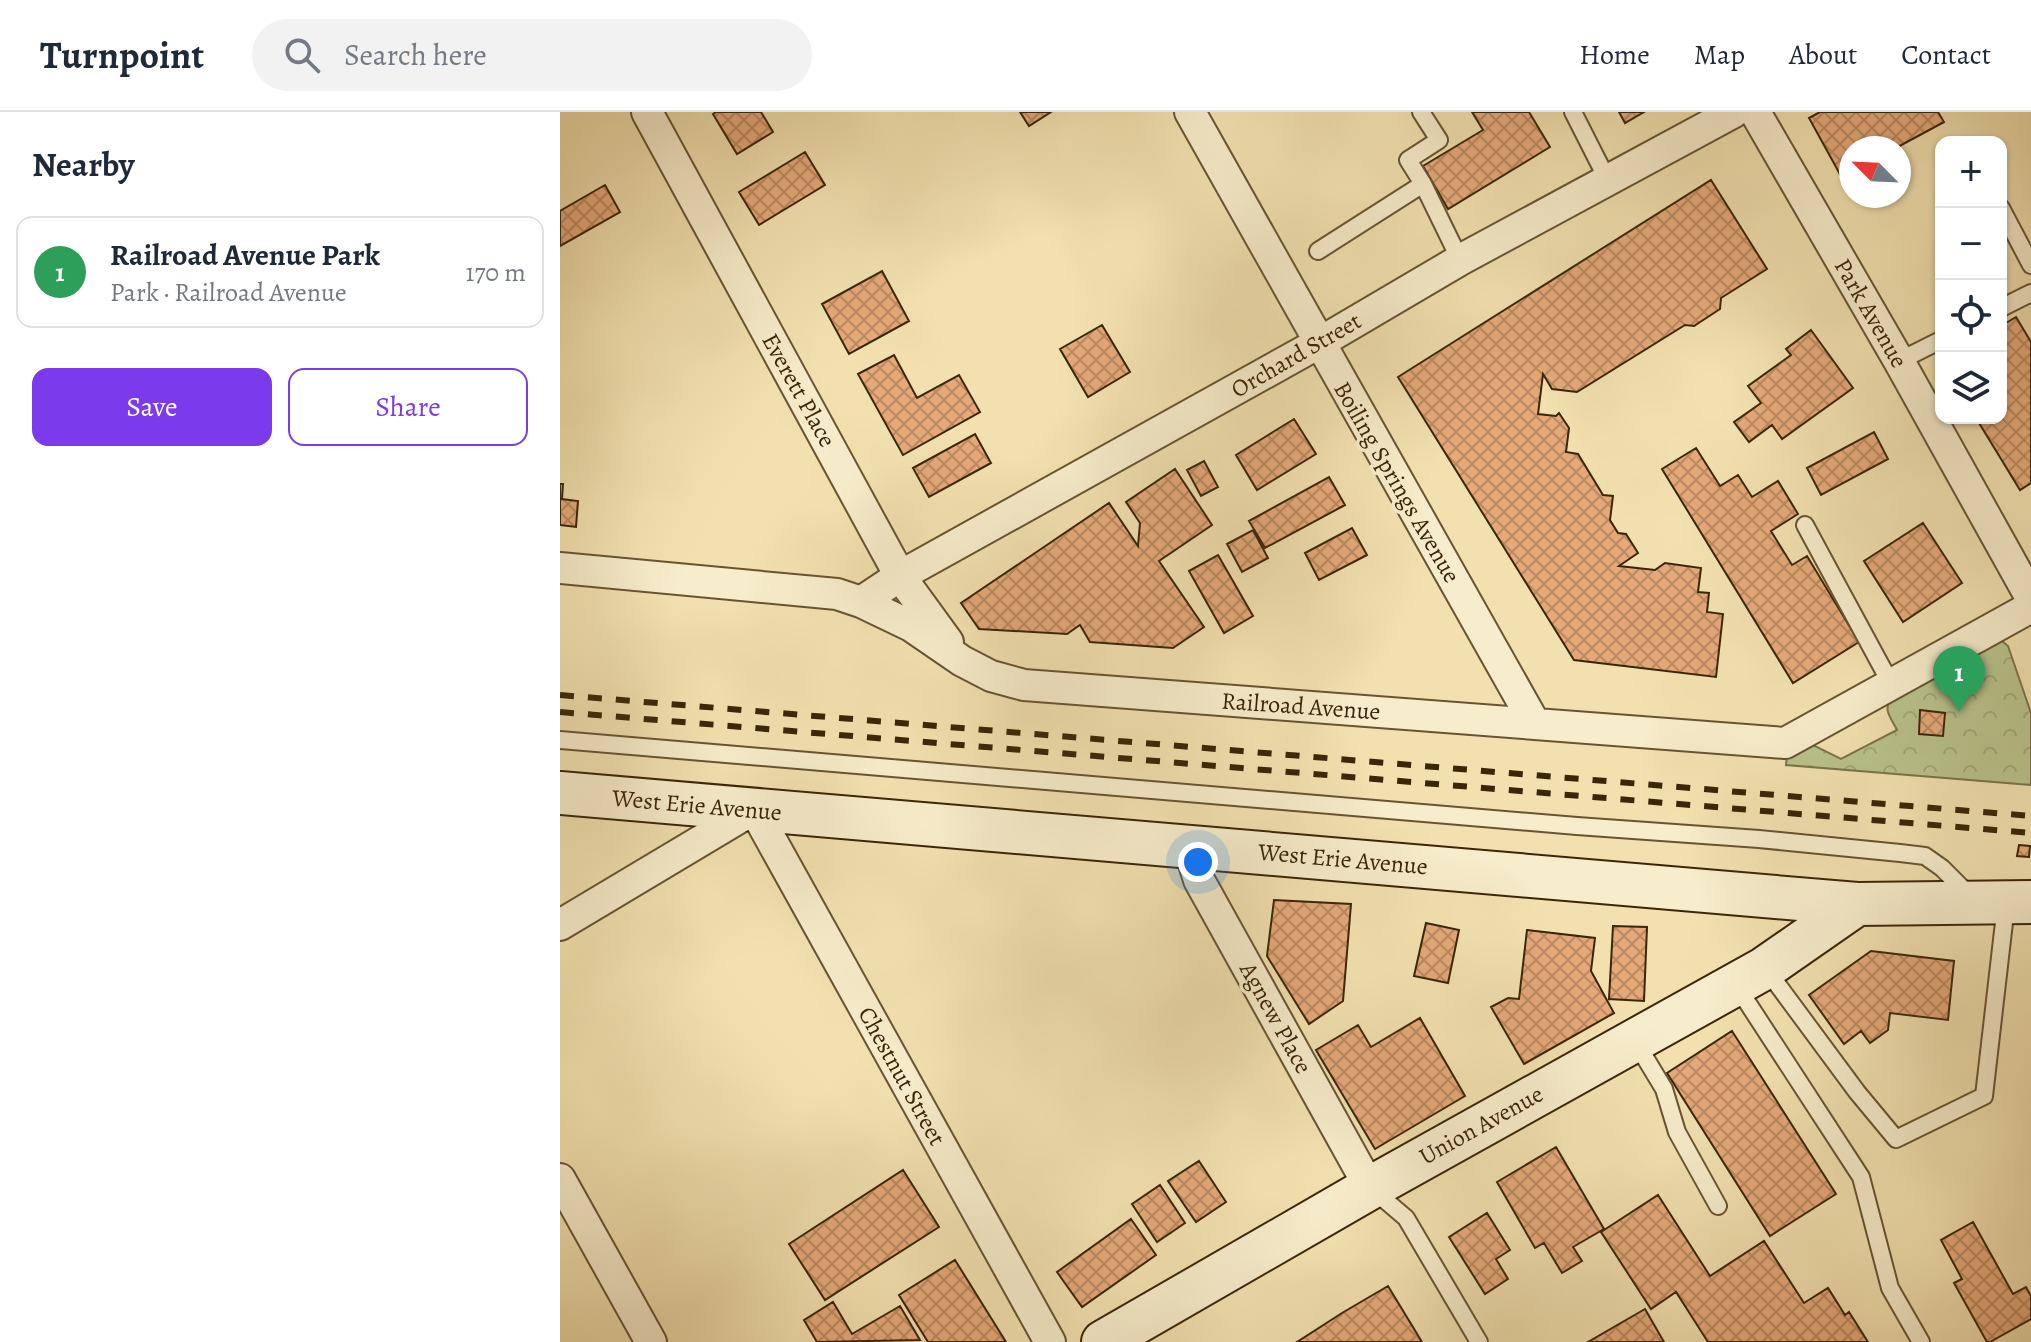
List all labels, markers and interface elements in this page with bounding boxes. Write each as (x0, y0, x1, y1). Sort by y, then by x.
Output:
search box (252, 19, 812, 91)
text: Turnpoint (40, 29, 204, 81)
icon: search (280, 33, 324, 77)
text: Search here (344, 35, 487, 75)
text: Home (1579, 36, 1650, 74)
text: Map (1694, 36, 1745, 74)
text: About (1789, 36, 1857, 74)
text: Contact (1901, 36, 1991, 74)
north arrow (1839, 136, 1911, 208)
map controls (1935, 136, 2007, 424)
button: + (1935, 136, 2007, 208)
text: Nearby (32, 141, 135, 188)
button: − (1935, 208, 2007, 280)
text: Railroad Avenue Park (110, 235, 380, 275)
street label: Park Avenue (1827, 252, 1915, 374)
text: 1 (55, 255, 65, 290)
text: 170 m (466, 255, 526, 290)
text: Park · Railroad Avenue (110, 275, 347, 310)
button: locate (1935, 280, 2007, 352)
street label: Orchard Street (1225, 305, 1367, 405)
street label: Everett Place (755, 327, 843, 453)
button: layers (1935, 352, 2007, 424)
button: Save (32, 368, 272, 446)
button: Share (288, 368, 528, 446)
street label: Boiling Springs Avenue (1326, 375, 1468, 589)
pin: 1 (1933, 646, 1985, 712)
street label: Railroad Avenue (1220, 684, 1382, 728)
street label: West Erie Avenue (610, 782, 783, 828)
street label: West Erie Avenue (1256, 836, 1429, 882)
your location (1178, 842, 1218, 882)
street label: Agnew Place (1232, 956, 1320, 1079)
street label: Chestnut Street (851, 1001, 953, 1151)
street label: Union Avenue (1413, 1078, 1549, 1172)

